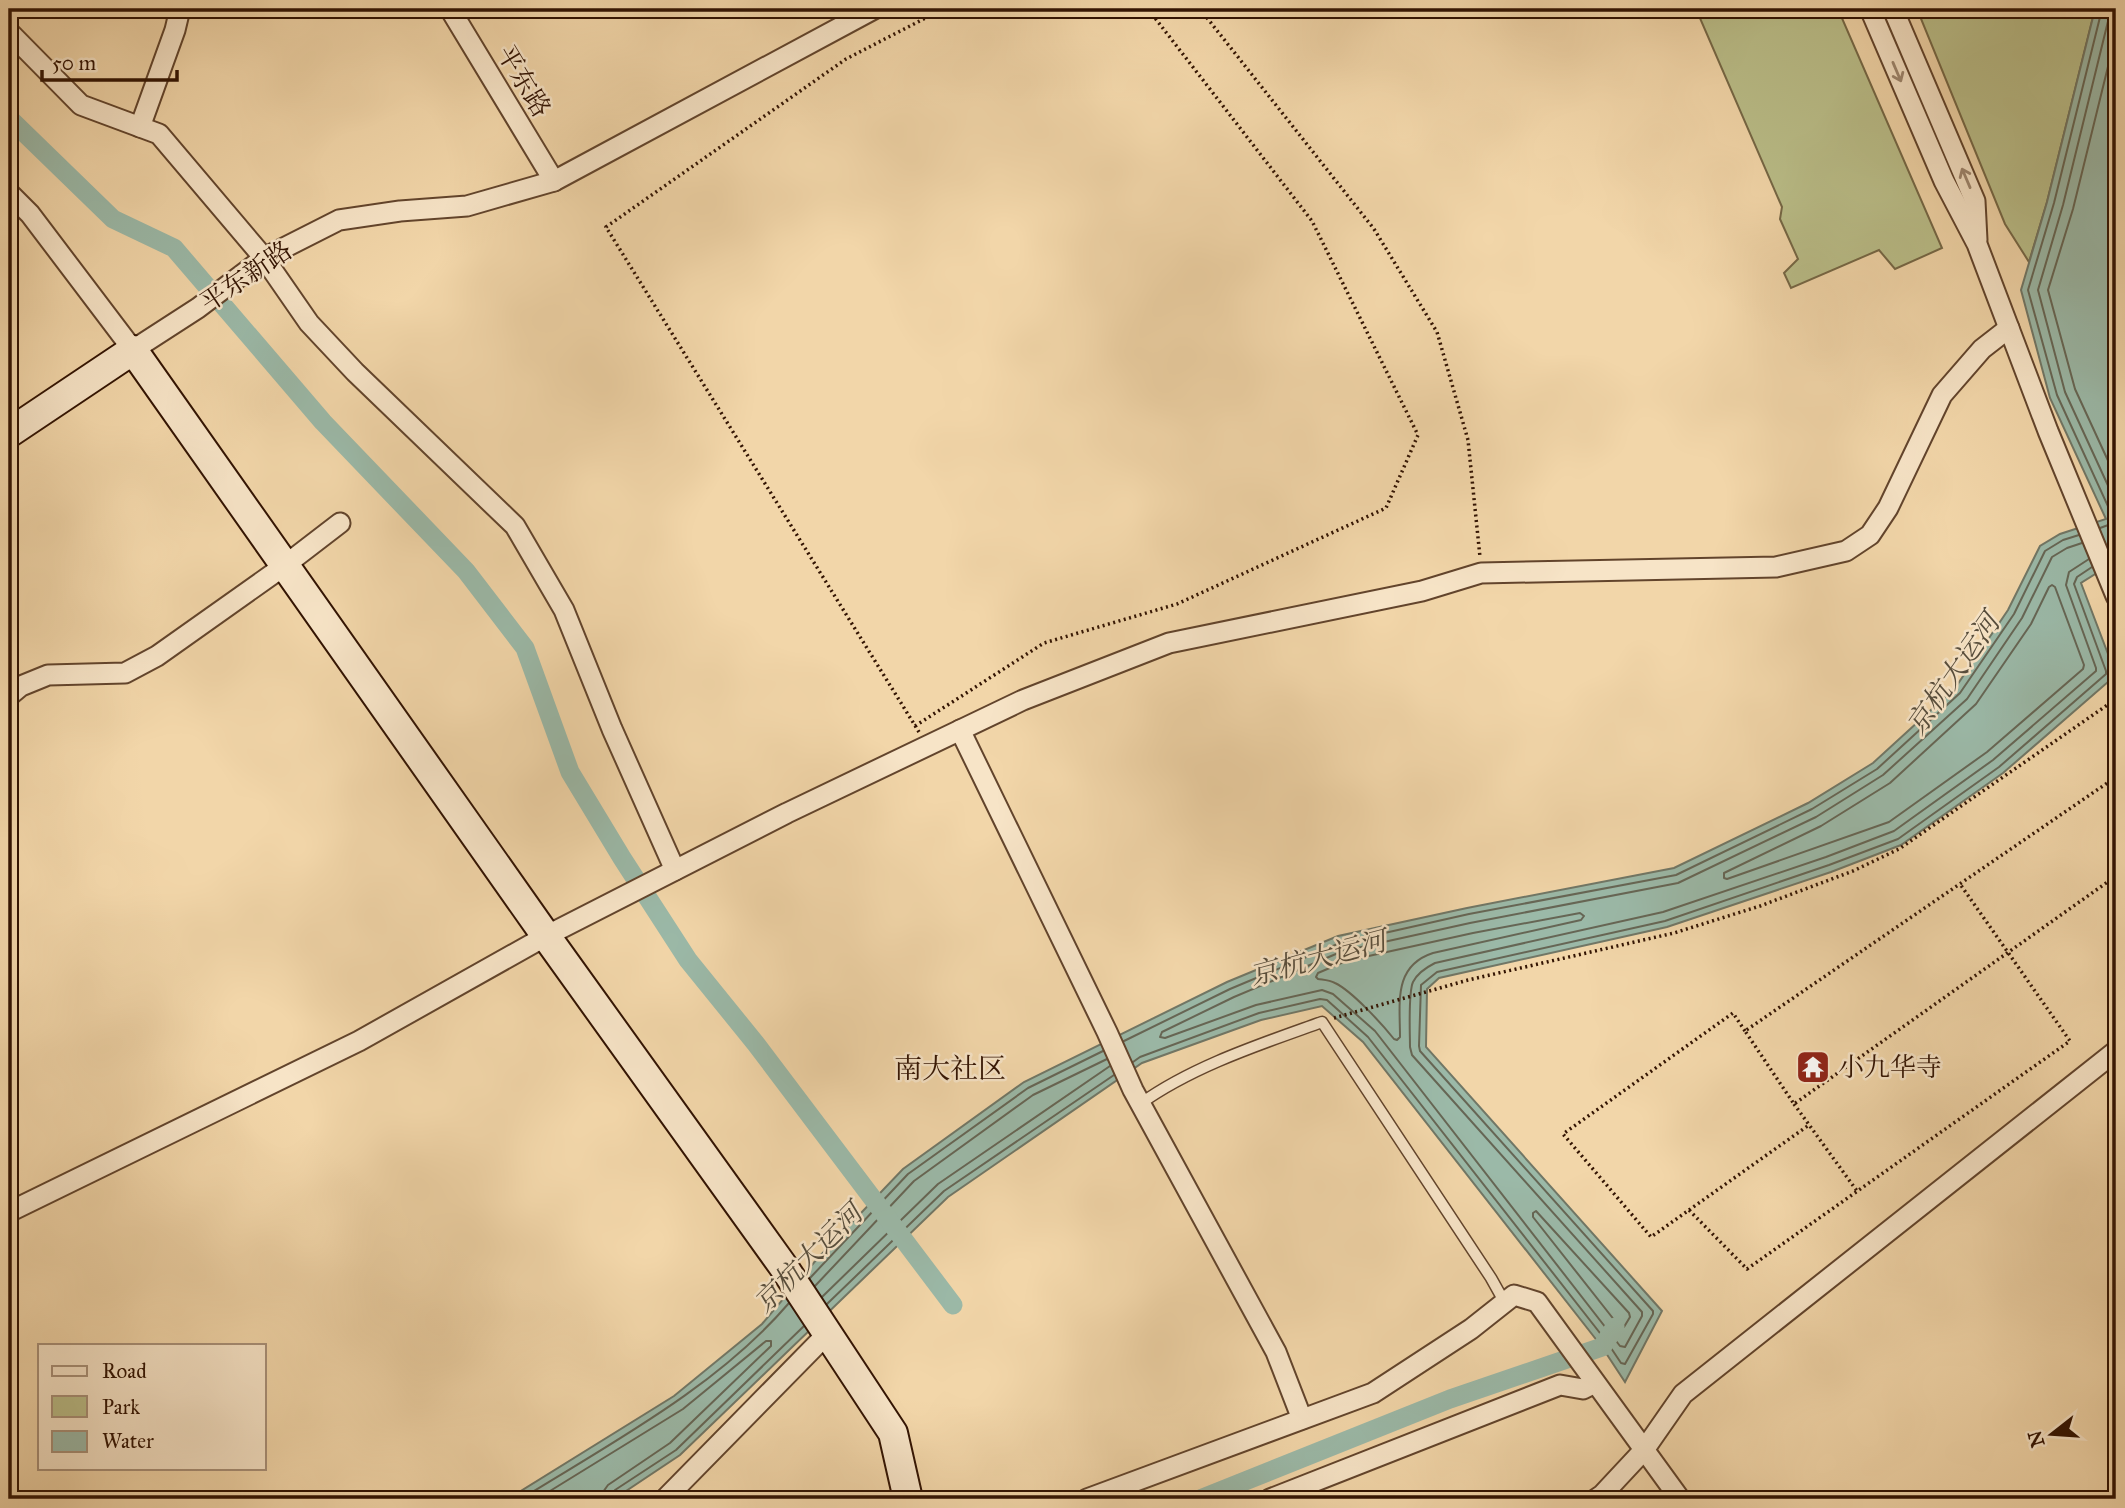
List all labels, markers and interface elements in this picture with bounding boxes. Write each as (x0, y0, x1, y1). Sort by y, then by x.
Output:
scale bar (42, 38, 177, 82)
street label: 平东路 (490, 39, 558, 123)
text: 50 m (52, 50, 97, 76)
one-way arrow (1891, 60, 1904, 82)
one-way arrow (1958, 168, 1971, 189)
street label: 平东新路 (194, 234, 298, 318)
water label: 京杭大运河 (1899, 603, 2010, 741)
water label: 京杭大运河 (1246, 922, 1395, 993)
temple icon: 小九华寺 (1794, 1048, 1832, 1086)
district label: 南大社区 (894, 1051, 1006, 1086)
place label: 小九华寺 (1838, 1051, 1942, 1083)
water label: 京杭大运河 (746, 1193, 873, 1320)
legend (38, 1344, 266, 1470)
text: Road (102, 1358, 147, 1384)
text: Park (102, 1394, 140, 1420)
north arrow (2016, 1400, 2086, 1470)
text: Water (102, 1428, 154, 1454)
text: N (2023, 1428, 2050, 1450)

